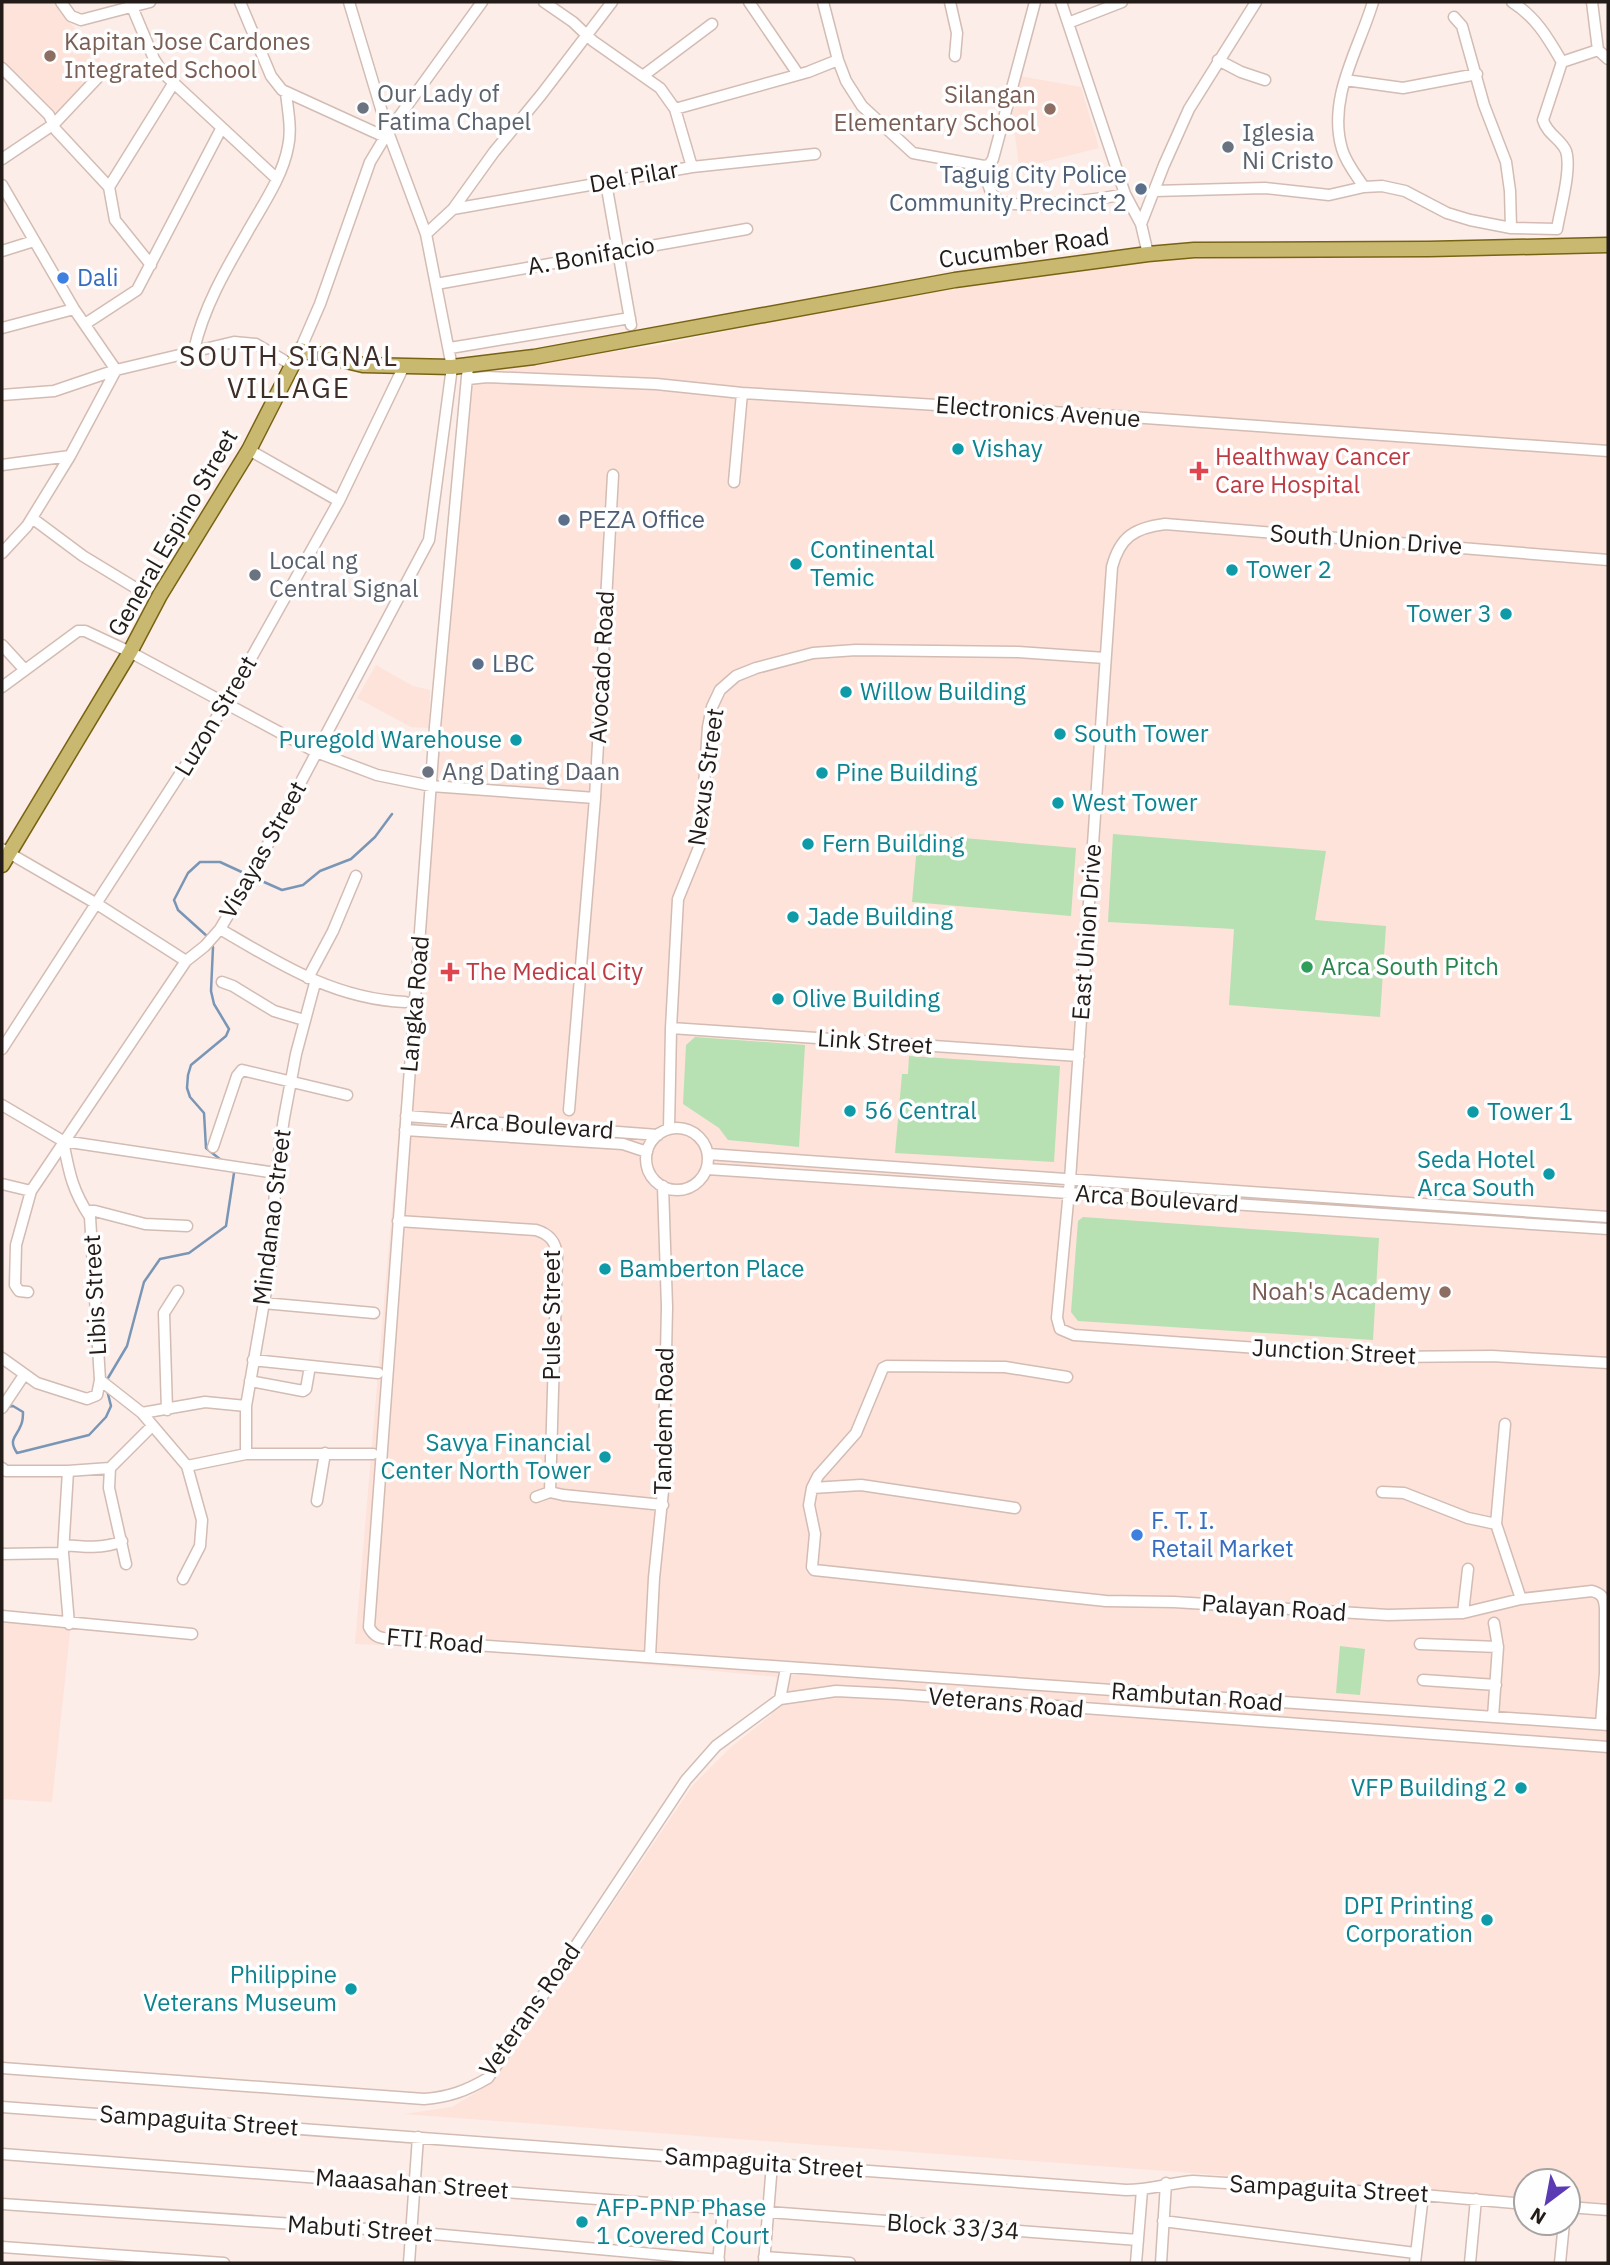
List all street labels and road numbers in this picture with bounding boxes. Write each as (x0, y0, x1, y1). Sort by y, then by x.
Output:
street label: Del Pilar (587, 152, 681, 200)
street label: Cucumber Road (937, 219, 1111, 275)
street label: A. Bonifacio (525, 228, 657, 282)
street label: Electronics Avenue (934, 388, 1142, 434)
street label: General Espino Street (100, 423, 245, 642)
street label: South Union Drive (1269, 516, 1463, 562)
street label: Avocado Road (581, 590, 621, 744)
street label: Luzon Street (167, 649, 264, 782)
street label: Nexus Street (680, 706, 731, 848)
street label: Visayas Street (211, 775, 313, 924)
street label: East Union Drive (1064, 843, 1108, 1021)
street label: Langka Road (392, 934, 436, 1074)
street label: Link Street (816, 1021, 934, 1061)
street label: Arca Boulevard (449, 1102, 615, 1146)
street label: Mindanao Street (244, 1127, 298, 1307)
street label: Arca Boulevard (1074, 1176, 1240, 1220)
street label: Libis Street (75, 1234, 113, 1356)
street label: Pulse Street (535, 1249, 567, 1381)
street label: Junction Street (1251, 1331, 1417, 1371)
street label: Tandem Road (646, 1347, 680, 1495)
street label: Palayan Road (1200, 1586, 1348, 1628)
street label: FTI Road (385, 1620, 485, 1660)
street label: Rambutan Road (1110, 1674, 1284, 1718)
street label: Veterans Road (927, 1679, 1085, 1725)
street label: Veterans Road (471, 1936, 587, 2083)
street label: Sampaguita Street (98, 2097, 300, 2143)
street label: Sampaguita Street (663, 2139, 865, 2185)
street label: Maaasahan Street (314, 2160, 510, 2206)
street label: Sampaguita Street (1229, 2167, 1429, 2209)
street label: Block 33/34 (886, 2205, 1020, 2247)
street label: Mabuti Street (286, 2207, 434, 2249)

